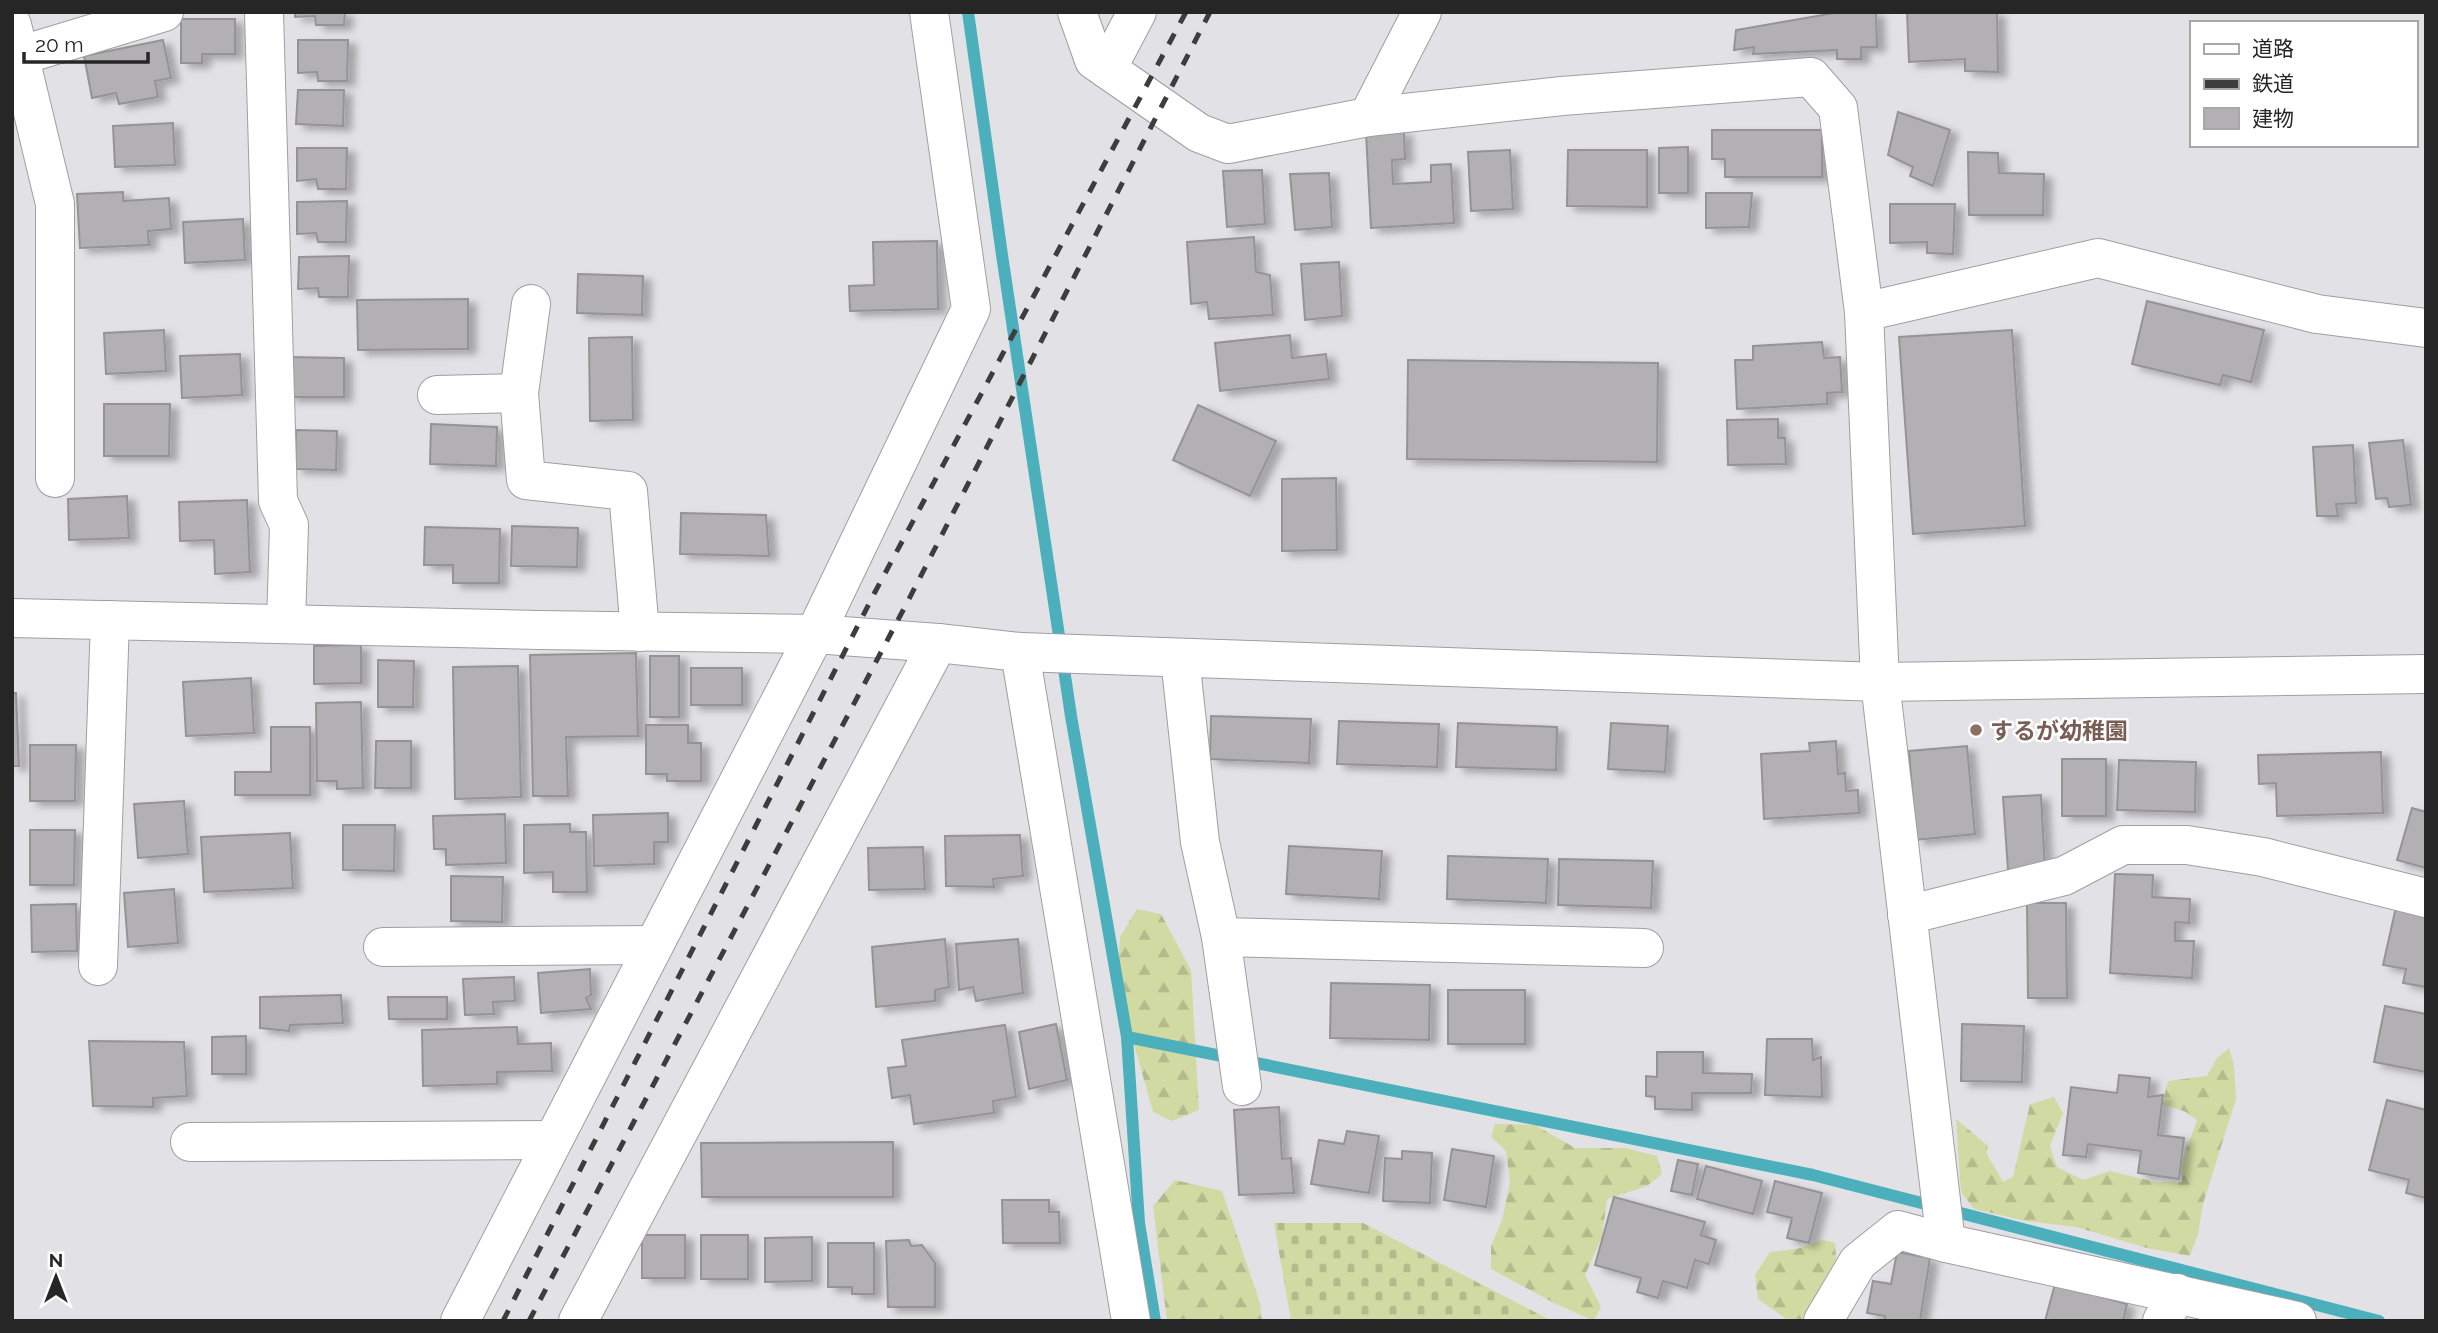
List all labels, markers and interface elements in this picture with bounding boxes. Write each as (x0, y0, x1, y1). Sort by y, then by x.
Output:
scale bar (24, 21, 149, 65)
legend (2190, 21, 2417, 147)
text: 20 m (35, 32, 83, 57)
text: 道路 (2252, 36, 2294, 61)
text: 鉄道 (2252, 71, 2294, 96)
text: 建物 (2252, 106, 2294, 131)
place label: するが幼稚園 (1990, 717, 2128, 744)
marker: するが幼稚園 (1968, 722, 1984, 738)
north arrow (21, 1242, 91, 1312)
text: N (49, 1249, 63, 1271)

